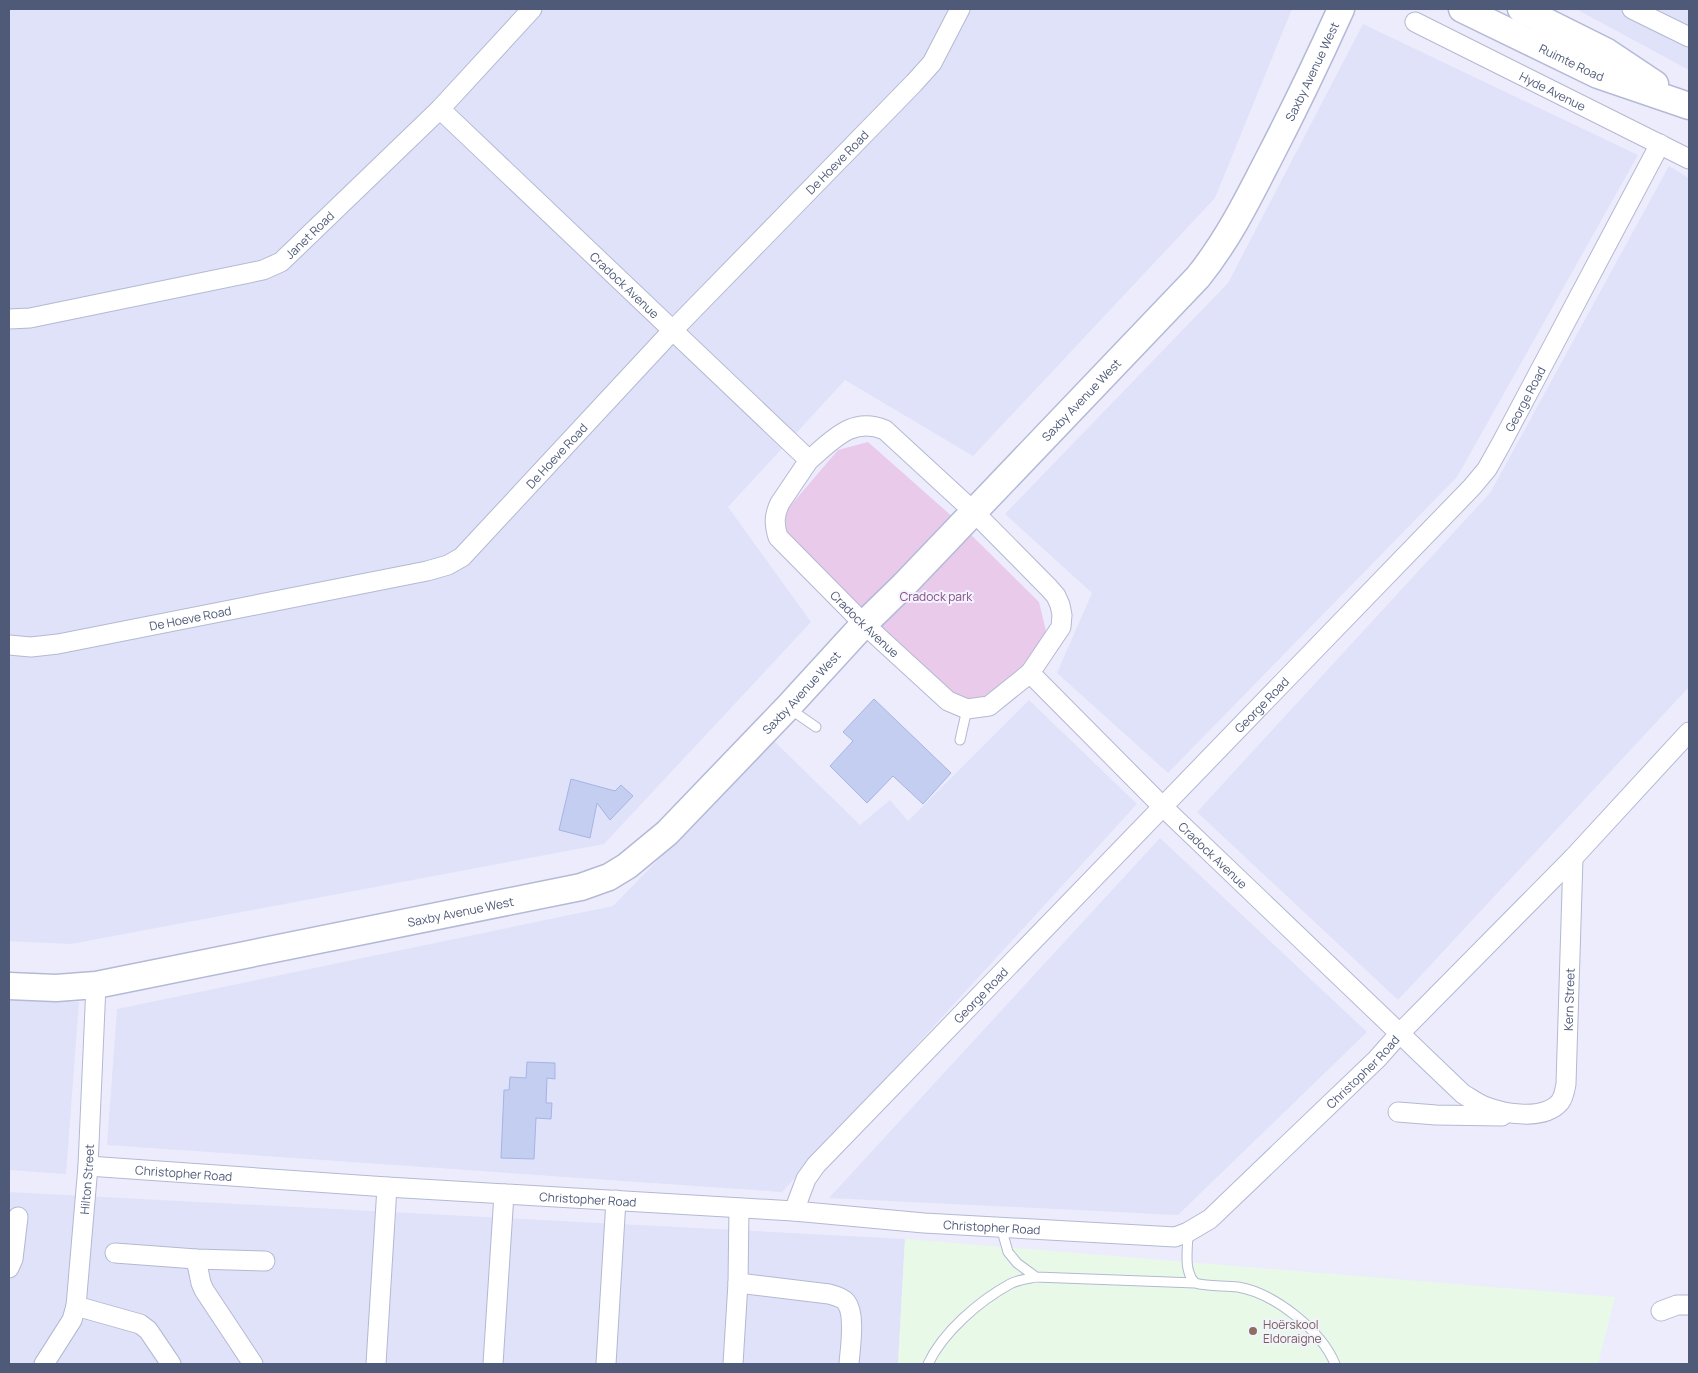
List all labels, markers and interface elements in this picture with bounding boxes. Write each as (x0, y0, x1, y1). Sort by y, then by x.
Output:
street label: Saxby Avenue West (1281, 19, 1343, 124)
street label: Ruimte Road (1536, 39, 1606, 85)
street label: Hyde Avenue (1517, 67, 1589, 115)
street label: De Hoeve Road (802, 126, 872, 198)
street label: Janet Road (281, 207, 338, 262)
street label: Cradock Avenue (586, 248, 663, 322)
street label: Saxby Avenue West (1037, 355, 1125, 445)
street label: George Road (1501, 363, 1549, 434)
street label: De Hoeve Road (522, 419, 591, 492)
street label: Cradock Avenue (827, 586, 903, 661)
park label: Cradock park (900, 588, 973, 605)
street label: De Hoeve Road (148, 601, 233, 634)
street label: Saxby Avenue West (758, 647, 844, 738)
street label: George Road (1230, 673, 1292, 736)
street label: Cradock Avenue (1175, 818, 1251, 892)
street label: Saxby Avenue West (406, 892, 515, 930)
street label: George Road (949, 963, 1012, 1027)
street label: Kern Street (1559, 968, 1578, 1031)
street label: Christopher Road (1322, 1031, 1403, 1112)
street label: Hilton Street (75, 1144, 97, 1215)
street label: Christopher Road (135, 1161, 233, 1185)
street label: Christopher Road (539, 1187, 637, 1210)
street label: Christopher Road (943, 1216, 1041, 1238)
place label: Hoërskool Eldoraigne (1263, 1316, 1322, 1347)
marker: Hoërskool Eldoraigne (1247, 1325, 1259, 1337)

